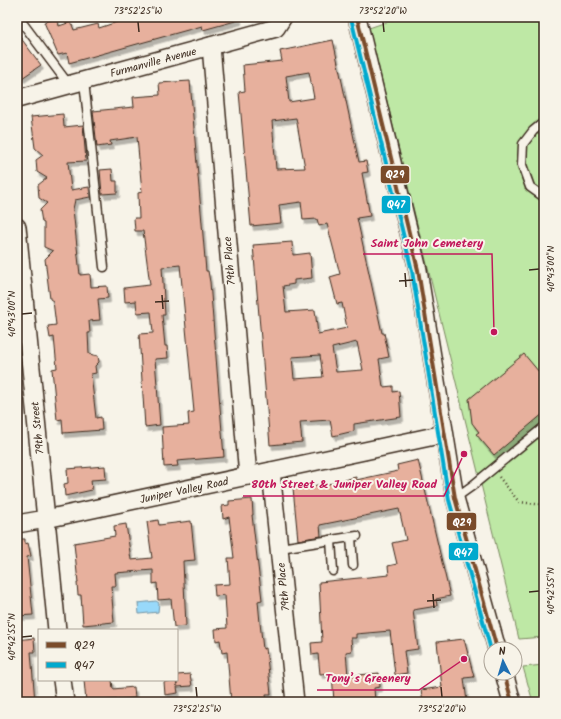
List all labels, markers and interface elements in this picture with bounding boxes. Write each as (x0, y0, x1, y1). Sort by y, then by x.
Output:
text: 73°52'25"W (114, 3, 163, 19)
text: 73°52'20"W (359, 3, 407, 19)
street label: Furmanville Avenue (108, 43, 199, 83)
line badge: Q29 (380, 165, 410, 184)
text: Q29 (385, 166, 405, 184)
line badge: Q47 (381, 195, 411, 214)
text: Q47 (387, 196, 406, 214)
callout: Saint John Cemetery (363, 230, 492, 254)
text: Saint John Cemetery (371, 234, 484, 253)
street label: 79th Place (219, 236, 241, 286)
text: 40°43'00"N (543, 245, 559, 292)
text: 40°43'00"N (4, 290, 20, 337)
street label: 79th Street (26, 400, 50, 455)
callout: 80th Street & Juniper Valley Road (243, 472, 444, 496)
street label: Juniper Valley Road (138, 473, 231, 509)
text: 80th Street & Juniper Valley Road (251, 475, 437, 494)
line badge: Q29 (446, 512, 477, 531)
text: Q29 (452, 514, 472, 532)
line badge: Q47 (448, 542, 479, 561)
text: Q47 (454, 544, 473, 562)
street label: 79th Place (272, 562, 295, 612)
text: 40°42'55"N (543, 567, 559, 615)
text: 40°42'55"N (4, 613, 20, 661)
legend (38, 629, 178, 681)
text: Q29 (74, 636, 95, 655)
north arrow (483, 641, 523, 681)
text: N (498, 643, 507, 661)
text: Q47 (74, 656, 94, 675)
callout: Tony’s Greenery (317, 666, 419, 690)
text: Tony’s Greenery (325, 669, 412, 688)
text: 73°52'25"W (173, 701, 222, 717)
text: 73°52'20"W (418, 701, 466, 717)

